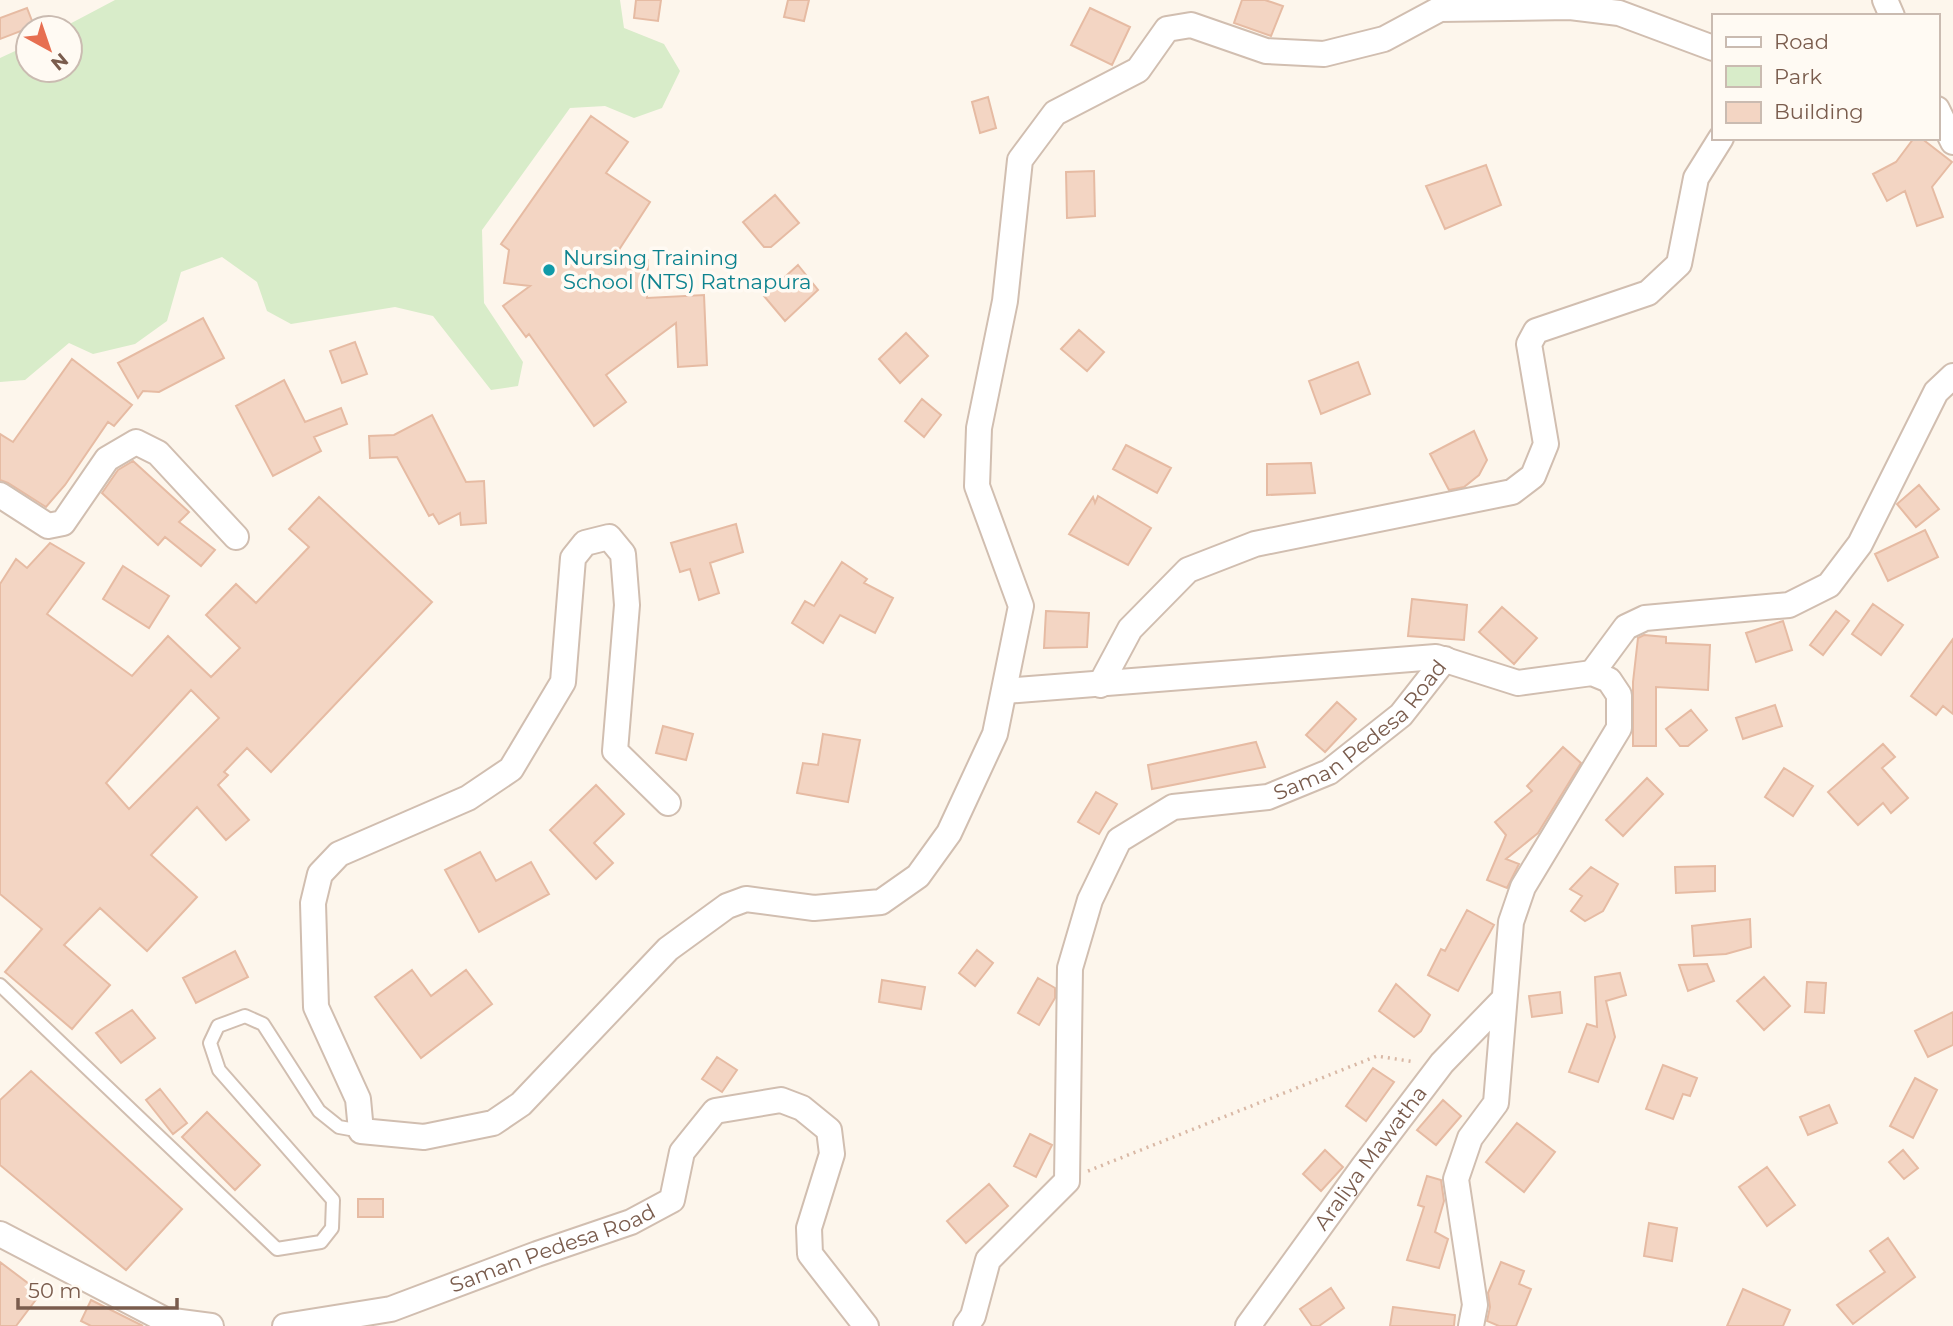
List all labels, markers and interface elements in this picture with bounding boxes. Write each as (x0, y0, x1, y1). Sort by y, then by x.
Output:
north arrow (14, 14, 84, 84)
legend (1712, 14, 1939, 140)
text: Road (1774, 29, 1829, 54)
text: N (46, 48, 73, 75)
text: Park (1774, 64, 1822, 89)
text: Building (1774, 99, 1864, 124)
place label: Nursing Training School (NTS) Ratnapura (563, 245, 811, 294)
marker: Nursing Training School (NTS) Ratnapura (541, 262, 557, 278)
street label: Saman Pedesa Road (1270, 655, 1452, 805)
street label: Araliya Mawatha (1309, 1081, 1432, 1235)
street label: Saman Pedesa Road (446, 1198, 660, 1298)
scale bar (18, 1266, 177, 1310)
text: 50 m (28, 1278, 82, 1303)

